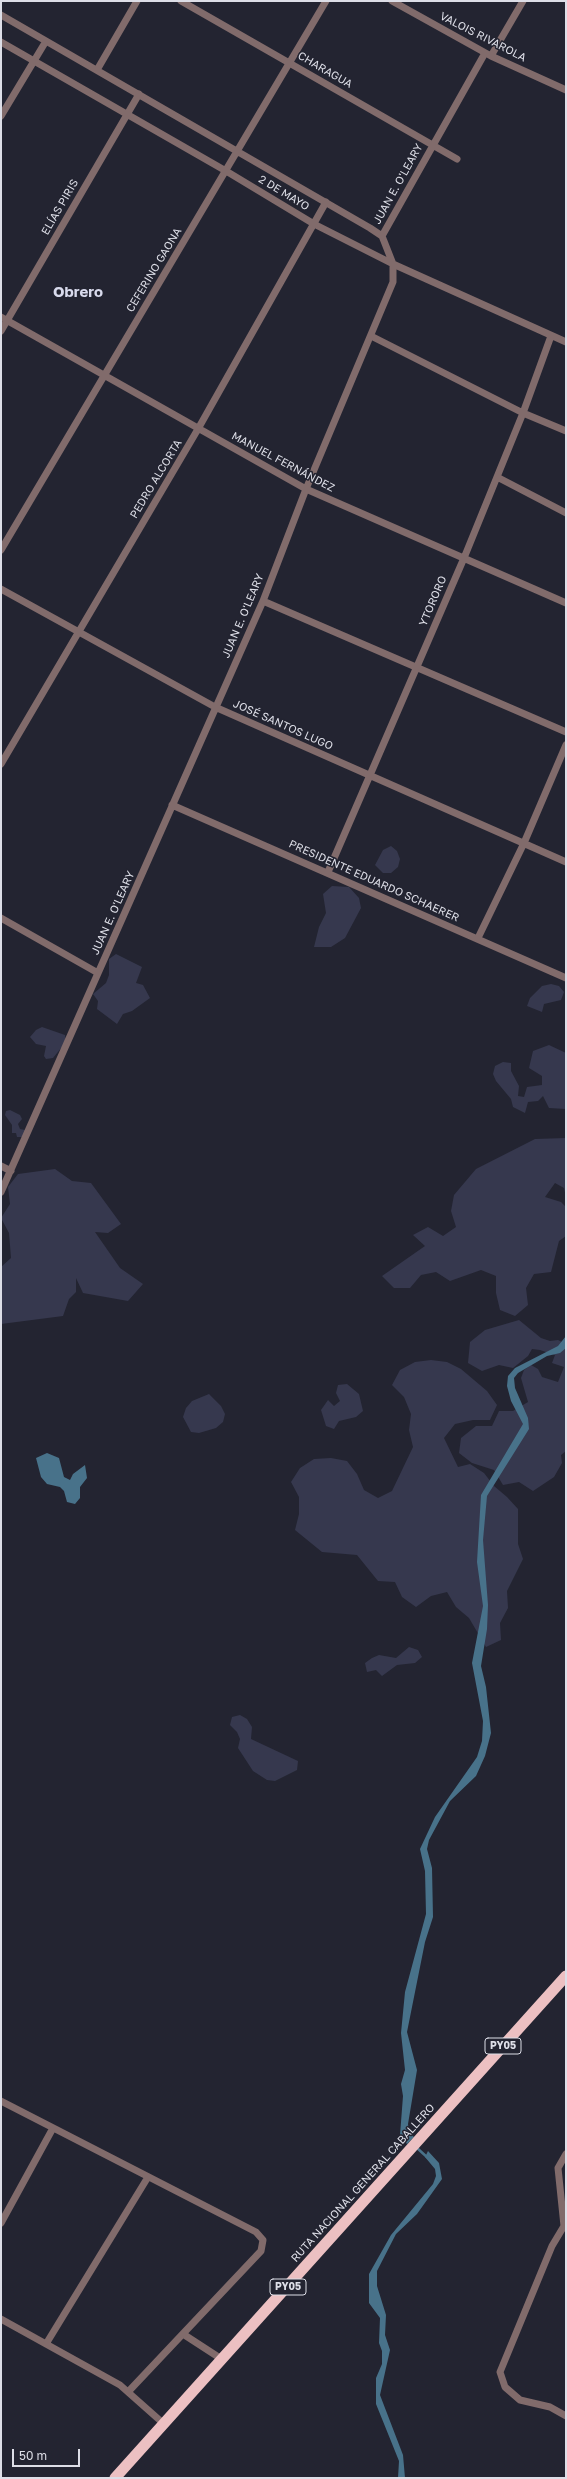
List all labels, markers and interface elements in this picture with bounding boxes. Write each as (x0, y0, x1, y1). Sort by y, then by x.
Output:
street label: VALOIS RIVAROLA (438, 10, 528, 64)
street label: CHARAGUA (295, 49, 355, 91)
street label: JUAN E. O'LEARY (370, 141, 426, 227)
street label: 2 DE MAYO (256, 173, 312, 213)
street label: ELÍAS PIRIS (39, 177, 81, 237)
street label: CEFERINO GAONA (124, 225, 184, 315)
district label: Obrero (53, 283, 103, 301)
street label: MANUEL FERNÁNDEZ (229, 429, 337, 495)
street label: PEDRO ALCORTA (127, 437, 185, 521)
street label: JUAN E. O'LEARY (219, 572, 267, 660)
street label: YTORORO (417, 574, 449, 628)
street label: JOSÉ SANTOS LUGO (231, 697, 335, 753)
street label: PRESIDENTE EDUARDO SCHAERER (287, 837, 461, 925)
street label: JUAN E. O'LEARY (89, 869, 137, 957)
road number: PY05 (485, 2038, 521, 2054)
street label: RUTA NACIONAL GENERAL CABALLERO (288, 2101, 438, 2265)
road number: PY05 (270, 2279, 306, 2295)
scale bar (14, 2441, 82, 2467)
text: 50 m (19, 2448, 47, 2463)

